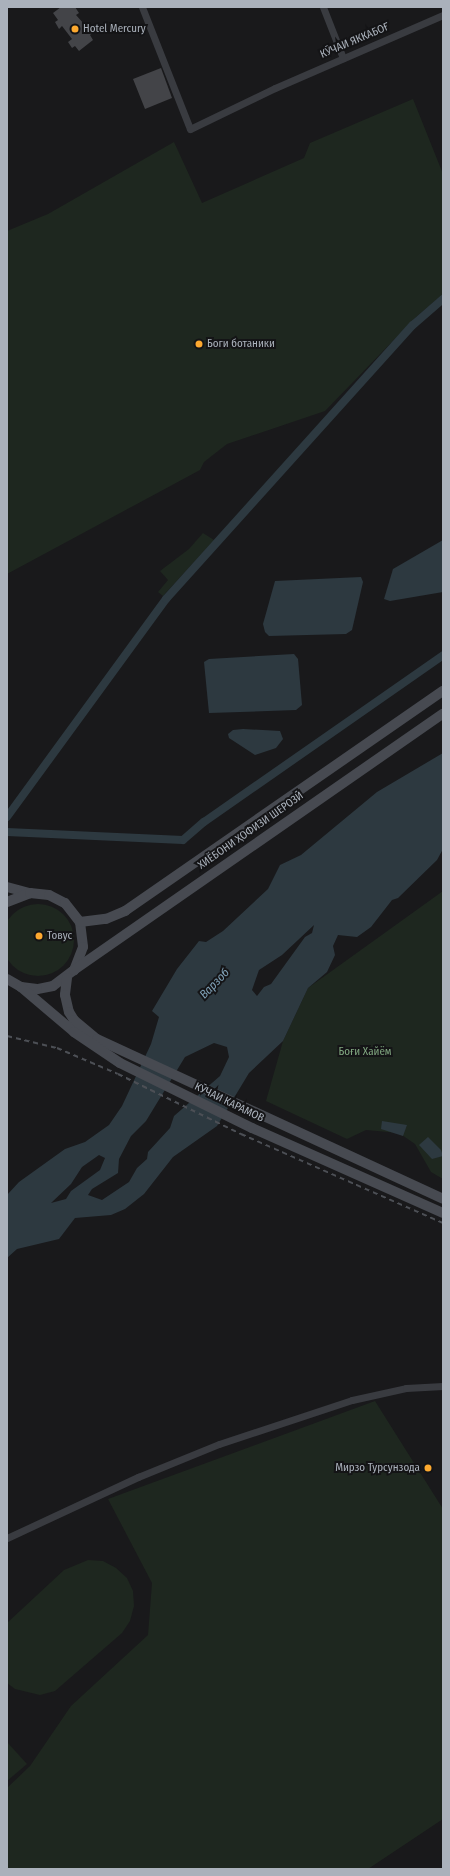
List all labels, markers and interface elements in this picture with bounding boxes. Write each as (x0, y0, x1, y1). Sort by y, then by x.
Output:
street label: КӮЧАИ ЯККАБОҒ (318, 21, 392, 61)
place label: Hotel Mercury (83, 22, 146, 36)
marker: Hotel Mercury (70, 24, 80, 34)
place label: Боги ботаники (207, 337, 275, 351)
marker: Боги ботаники (194, 339, 204, 349)
street label: ХИЁБОНИ ҲОФИЗИ ШЕРОЗӢ (196, 789, 306, 873)
place label: Товус (47, 929, 72, 943)
marker: Товус (34, 931, 44, 941)
water label: Варзоб (197, 966, 233, 1002)
park label: Боғи Хайём (338, 1045, 392, 1059)
street label: КӮЧАИ КАРАМОВ (192, 1080, 266, 1126)
place label: Мирзо Турсунзода (335, 1461, 420, 1475)
marker: Мирзо Турсунзода (423, 1463, 433, 1473)

